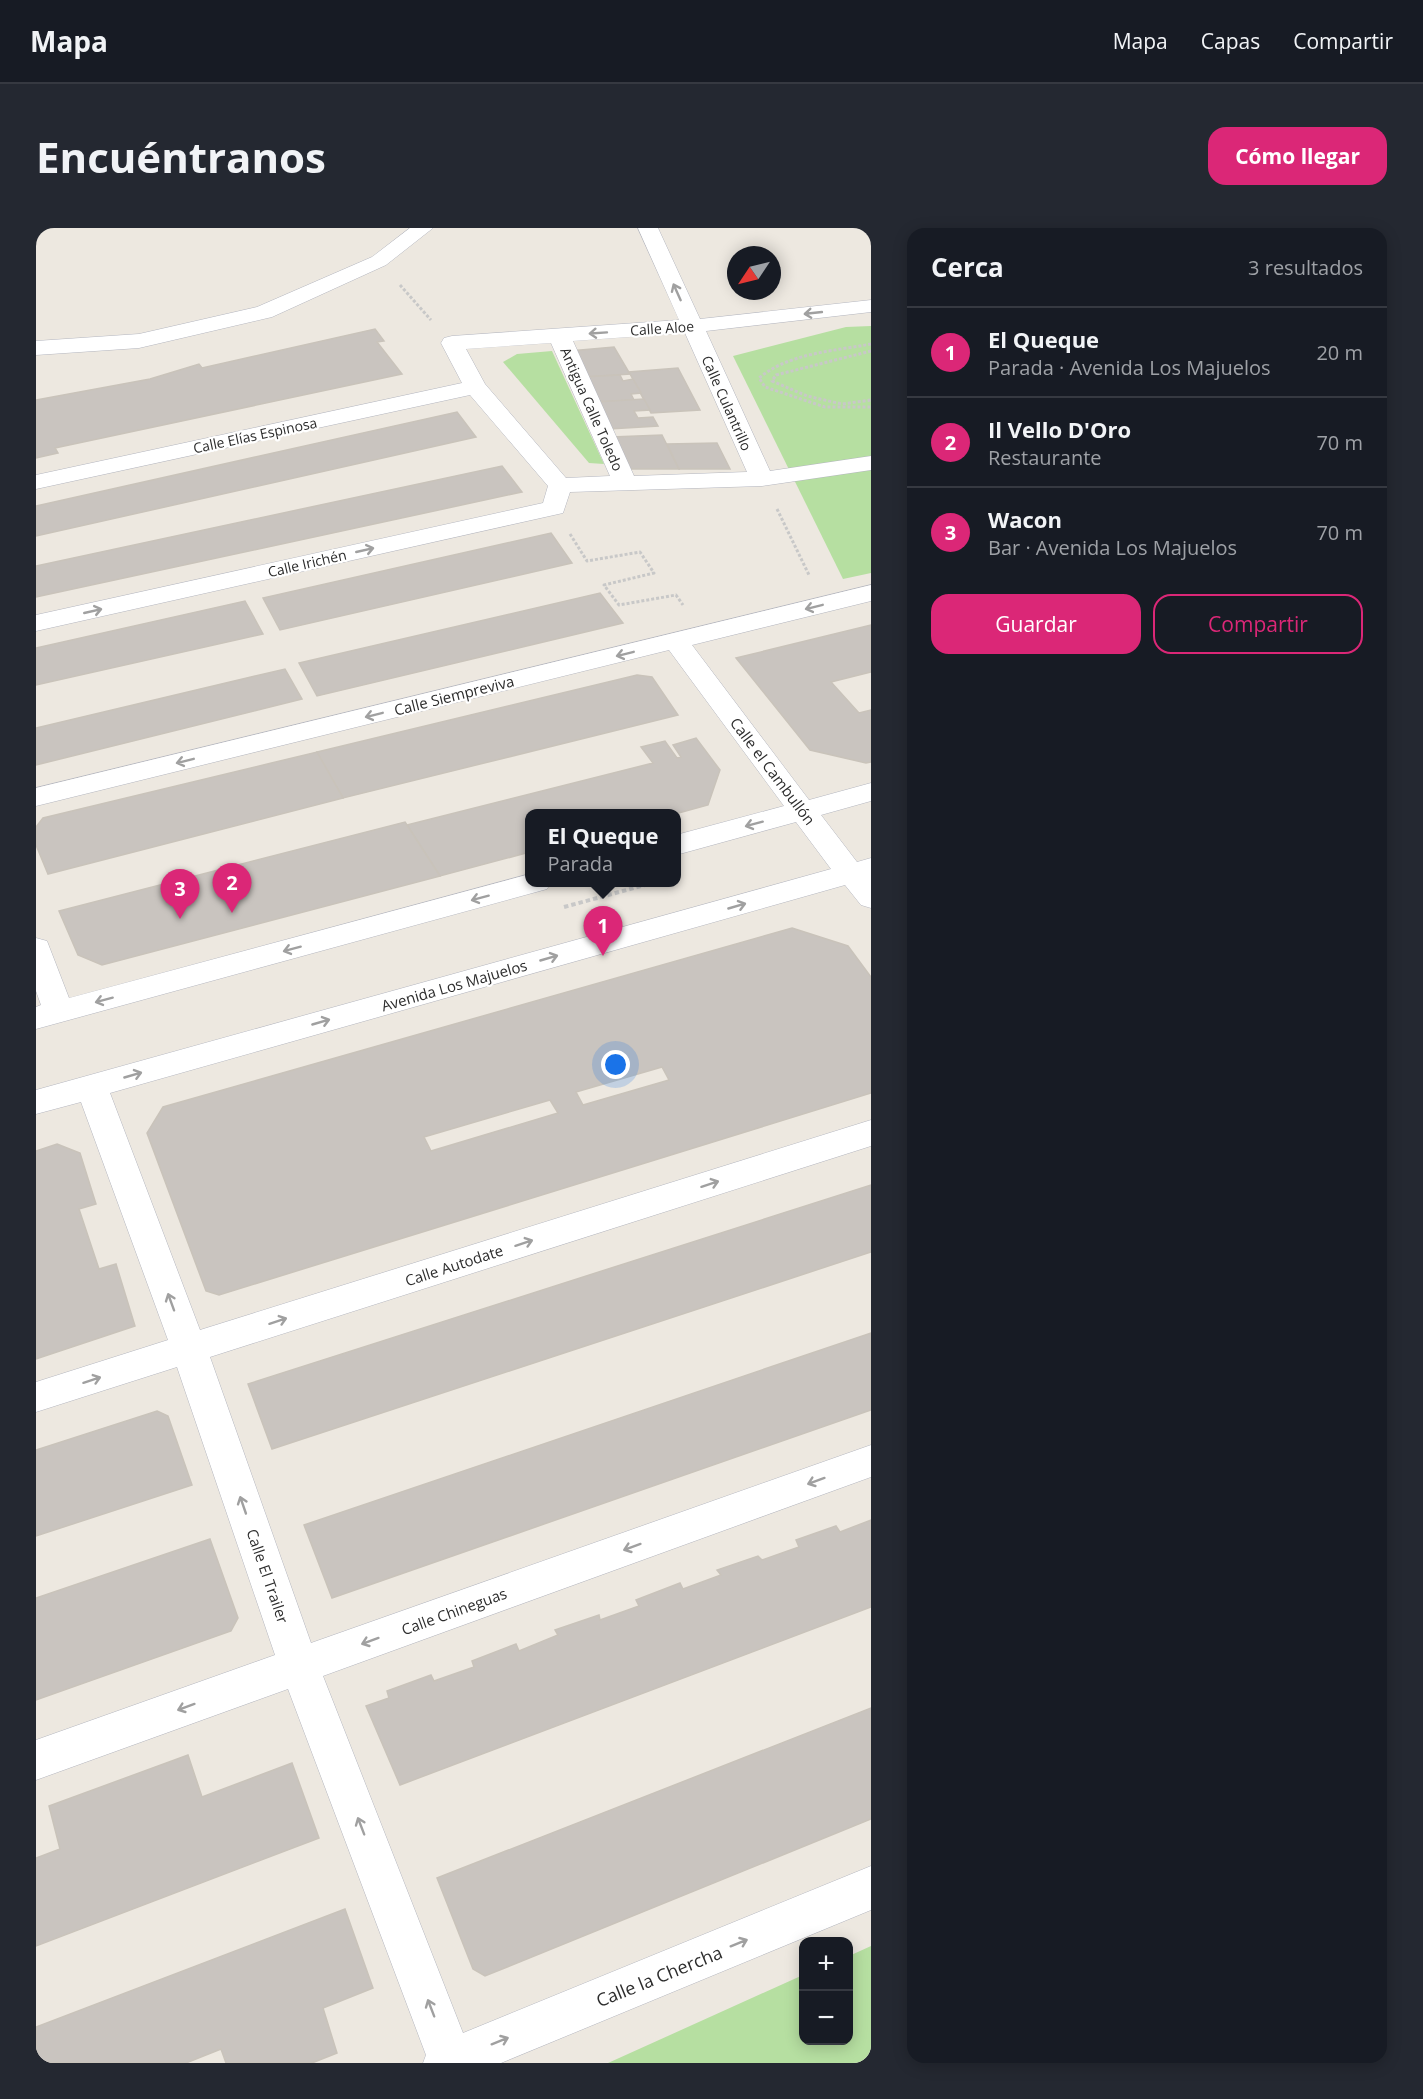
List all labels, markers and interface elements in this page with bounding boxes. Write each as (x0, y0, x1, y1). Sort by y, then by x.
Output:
text: Mapa (30, 22, 108, 60)
text: Mapa (1113, 27, 1168, 55)
text: Capas (1201, 27, 1260, 55)
text: Compartir (1293, 27, 1393, 55)
button: Cómo llegar (1208, 127, 1387, 185)
text: Encuéntranos (36, 128, 326, 185)
north arrow (727, 246, 781, 300)
text: Cerca (931, 249, 1004, 285)
text: 3 resultados (1248, 254, 1363, 281)
one-way arrow (670, 283, 682, 301)
one-way arrow (804, 308, 823, 319)
street label: Calle Aloe (629, 316, 695, 340)
text: El Queque (988, 324, 1099, 354)
one-way arrow (588, 327, 608, 338)
text: 1 (945, 339, 956, 366)
text: 20 m (1316, 339, 1363, 366)
street label: Antigua Calle Toledo (556, 344, 628, 474)
street label: Calle Culantrillo (698, 352, 756, 454)
text: Parada · Avenida Los Majuelos (988, 354, 1271, 381)
street label: Calle Elías Espinosa (191, 413, 319, 457)
text: Il Vello D'Oro (988, 414, 1131, 444)
text: 2 (945, 429, 956, 456)
text: 70 m (1316, 429, 1363, 456)
text: Restaurante (988, 444, 1102, 471)
text: Wacon (988, 504, 1062, 534)
text: 3 (945, 519, 956, 546)
text: 70 m (1316, 519, 1363, 546)
text: Bar · Avenida Los Majuelos (988, 534, 1237, 561)
one-way arrow (356, 544, 375, 556)
street label: Calle Irichén (266, 545, 348, 581)
button: Guardar (931, 594, 1141, 654)
button: Compartir (1153, 594, 1363, 654)
one-way arrow (805, 602, 824, 614)
one-way arrow (83, 604, 102, 616)
one-way arrow (616, 648, 635, 660)
street label: Calle Siempreviva (392, 670, 516, 720)
one-way arrow (365, 709, 384, 721)
street label: Calle el Cambullón (726, 713, 820, 829)
one-way arrow (175, 755, 194, 767)
popup (525, 809, 681, 887)
one-way arrow (745, 819, 764, 830)
text: El Queque (547, 820, 659, 850)
text: Parada (547, 850, 613, 877)
pin: 2 (212, 864, 252, 913)
pin: 3 (160, 870, 200, 919)
one-way arrow (471, 893, 490, 904)
one-way arrow (727, 900, 746, 911)
pin: 1 (584, 906, 622, 956)
one-way arrow (283, 943, 302, 955)
one-way arrow (539, 952, 558, 963)
street label: Avenida Los Majuelos (379, 955, 529, 1015)
one-way arrow (94, 994, 113, 1006)
one-way arrow (311, 1016, 330, 1027)
your location (601, 1050, 630, 1079)
one-way arrow (123, 1069, 142, 1080)
one-way arrow (700, 1178, 719, 1189)
one-way arrow (514, 1237, 533, 1248)
street label: Calle Autodate (402, 1240, 506, 1290)
one-way arrow (165, 1293, 176, 1312)
one-way arrow (268, 1315, 287, 1326)
one-way arrow (82, 1373, 101, 1384)
one-way arrow (807, 1477, 826, 1488)
one-way arrow (237, 1497, 248, 1515)
street label: Calle El Trailer (243, 1526, 293, 1626)
one-way arrow (623, 1542, 642, 1553)
street label: Calle Chineguas (399, 1583, 509, 1639)
one-way arrow (361, 1637, 380, 1648)
one-way arrow (177, 1702, 196, 1713)
one-way arrow (355, 1818, 366, 1836)
one-way arrow (729, 1937, 748, 1948)
map controls (799, 1937, 853, 2045)
button: + (799, 1937, 853, 1991)
street label: Calle la Chercha (592, 1940, 726, 2012)
button: − (799, 1991, 853, 2045)
one-way arrow (425, 2000, 436, 2018)
one-way arrow (490, 2035, 509, 2046)

